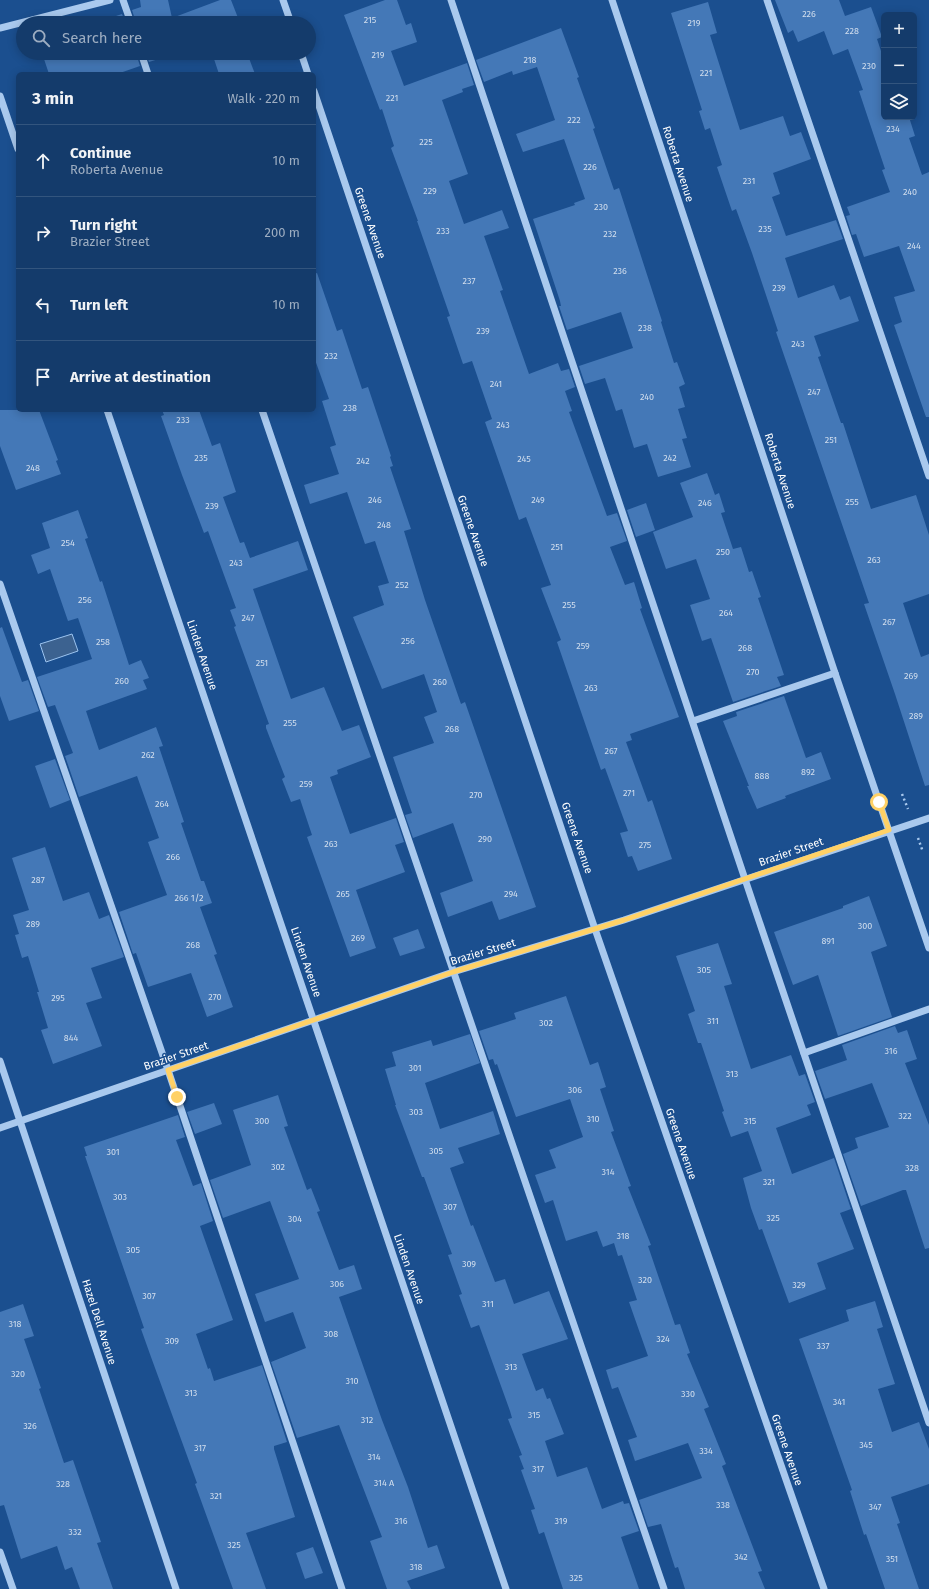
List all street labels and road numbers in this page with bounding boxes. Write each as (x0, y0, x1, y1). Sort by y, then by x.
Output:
street label: Roberta Avenue (660, 124, 696, 204)
street label: Greene Avenue (352, 186, 388, 260)
street label: Roberta Avenue (762, 431, 798, 511)
street label: Greene Avenue (455, 494, 491, 568)
street label: Linden Avenue (184, 618, 220, 692)
street label: Greene Avenue (559, 801, 595, 875)
street label: Brazier Street (757, 835, 825, 869)
street label: Linden Avenue (288, 925, 324, 999)
street label: Brazier Street (449, 936, 517, 968)
street label: Brazier Street (142, 1039, 210, 1073)
street label: Greene Avenue (663, 1107, 699, 1181)
street label: Linden Avenue (391, 1232, 427, 1306)
street label: Hazel Dell Avenue (79, 1278, 119, 1366)
street label: Greene Avenue (769, 1413, 805, 1487)

